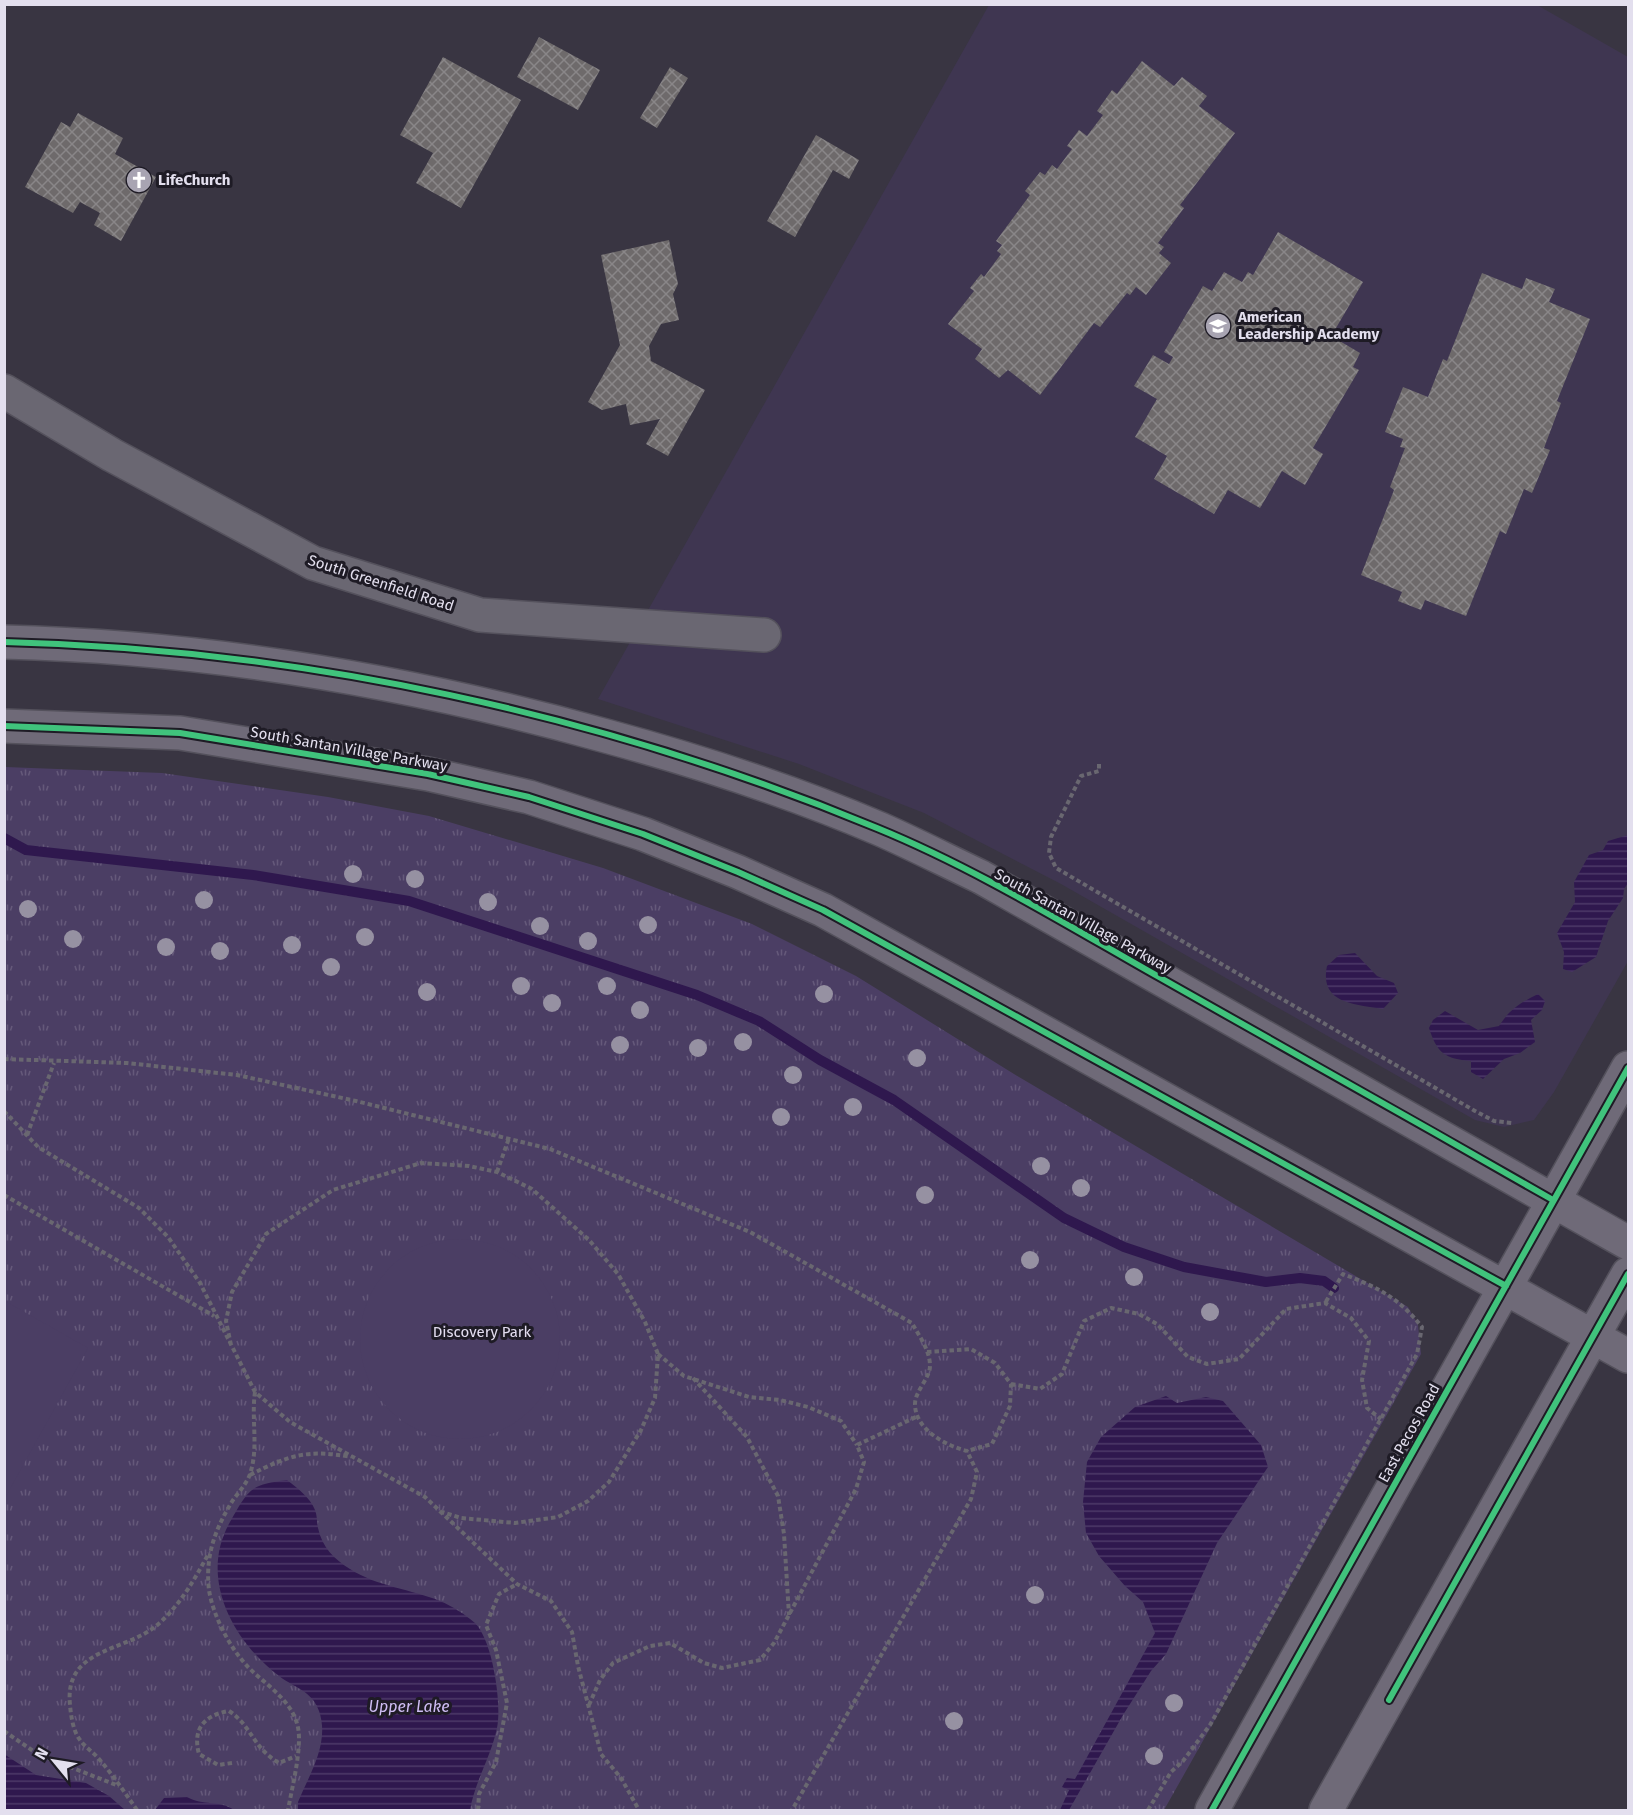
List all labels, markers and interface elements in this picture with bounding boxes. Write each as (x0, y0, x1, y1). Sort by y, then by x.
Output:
church icon: LifeChurch (124, 165, 154, 195)
place label: LifeChurch (158, 171, 231, 189)
place label: American Leadership Academy (1237, 308, 1379, 343)
school or university icon: American Leadership Academy (1203, 311, 1233, 341)
street label: South Greenfield Road (306, 551, 456, 615)
street label: South Santan Village Parkway (249, 723, 449, 775)
street label: South Santan Village Parkway (991, 865, 1175, 978)
park label: Discovery Park (433, 1323, 532, 1341)
street label: East Pecos Road (1374, 1381, 1444, 1485)
water label: Upper Lake (368, 1697, 450, 1716)
north arrow (24, 1731, 84, 1791)
text: N (31, 1744, 52, 1763)

